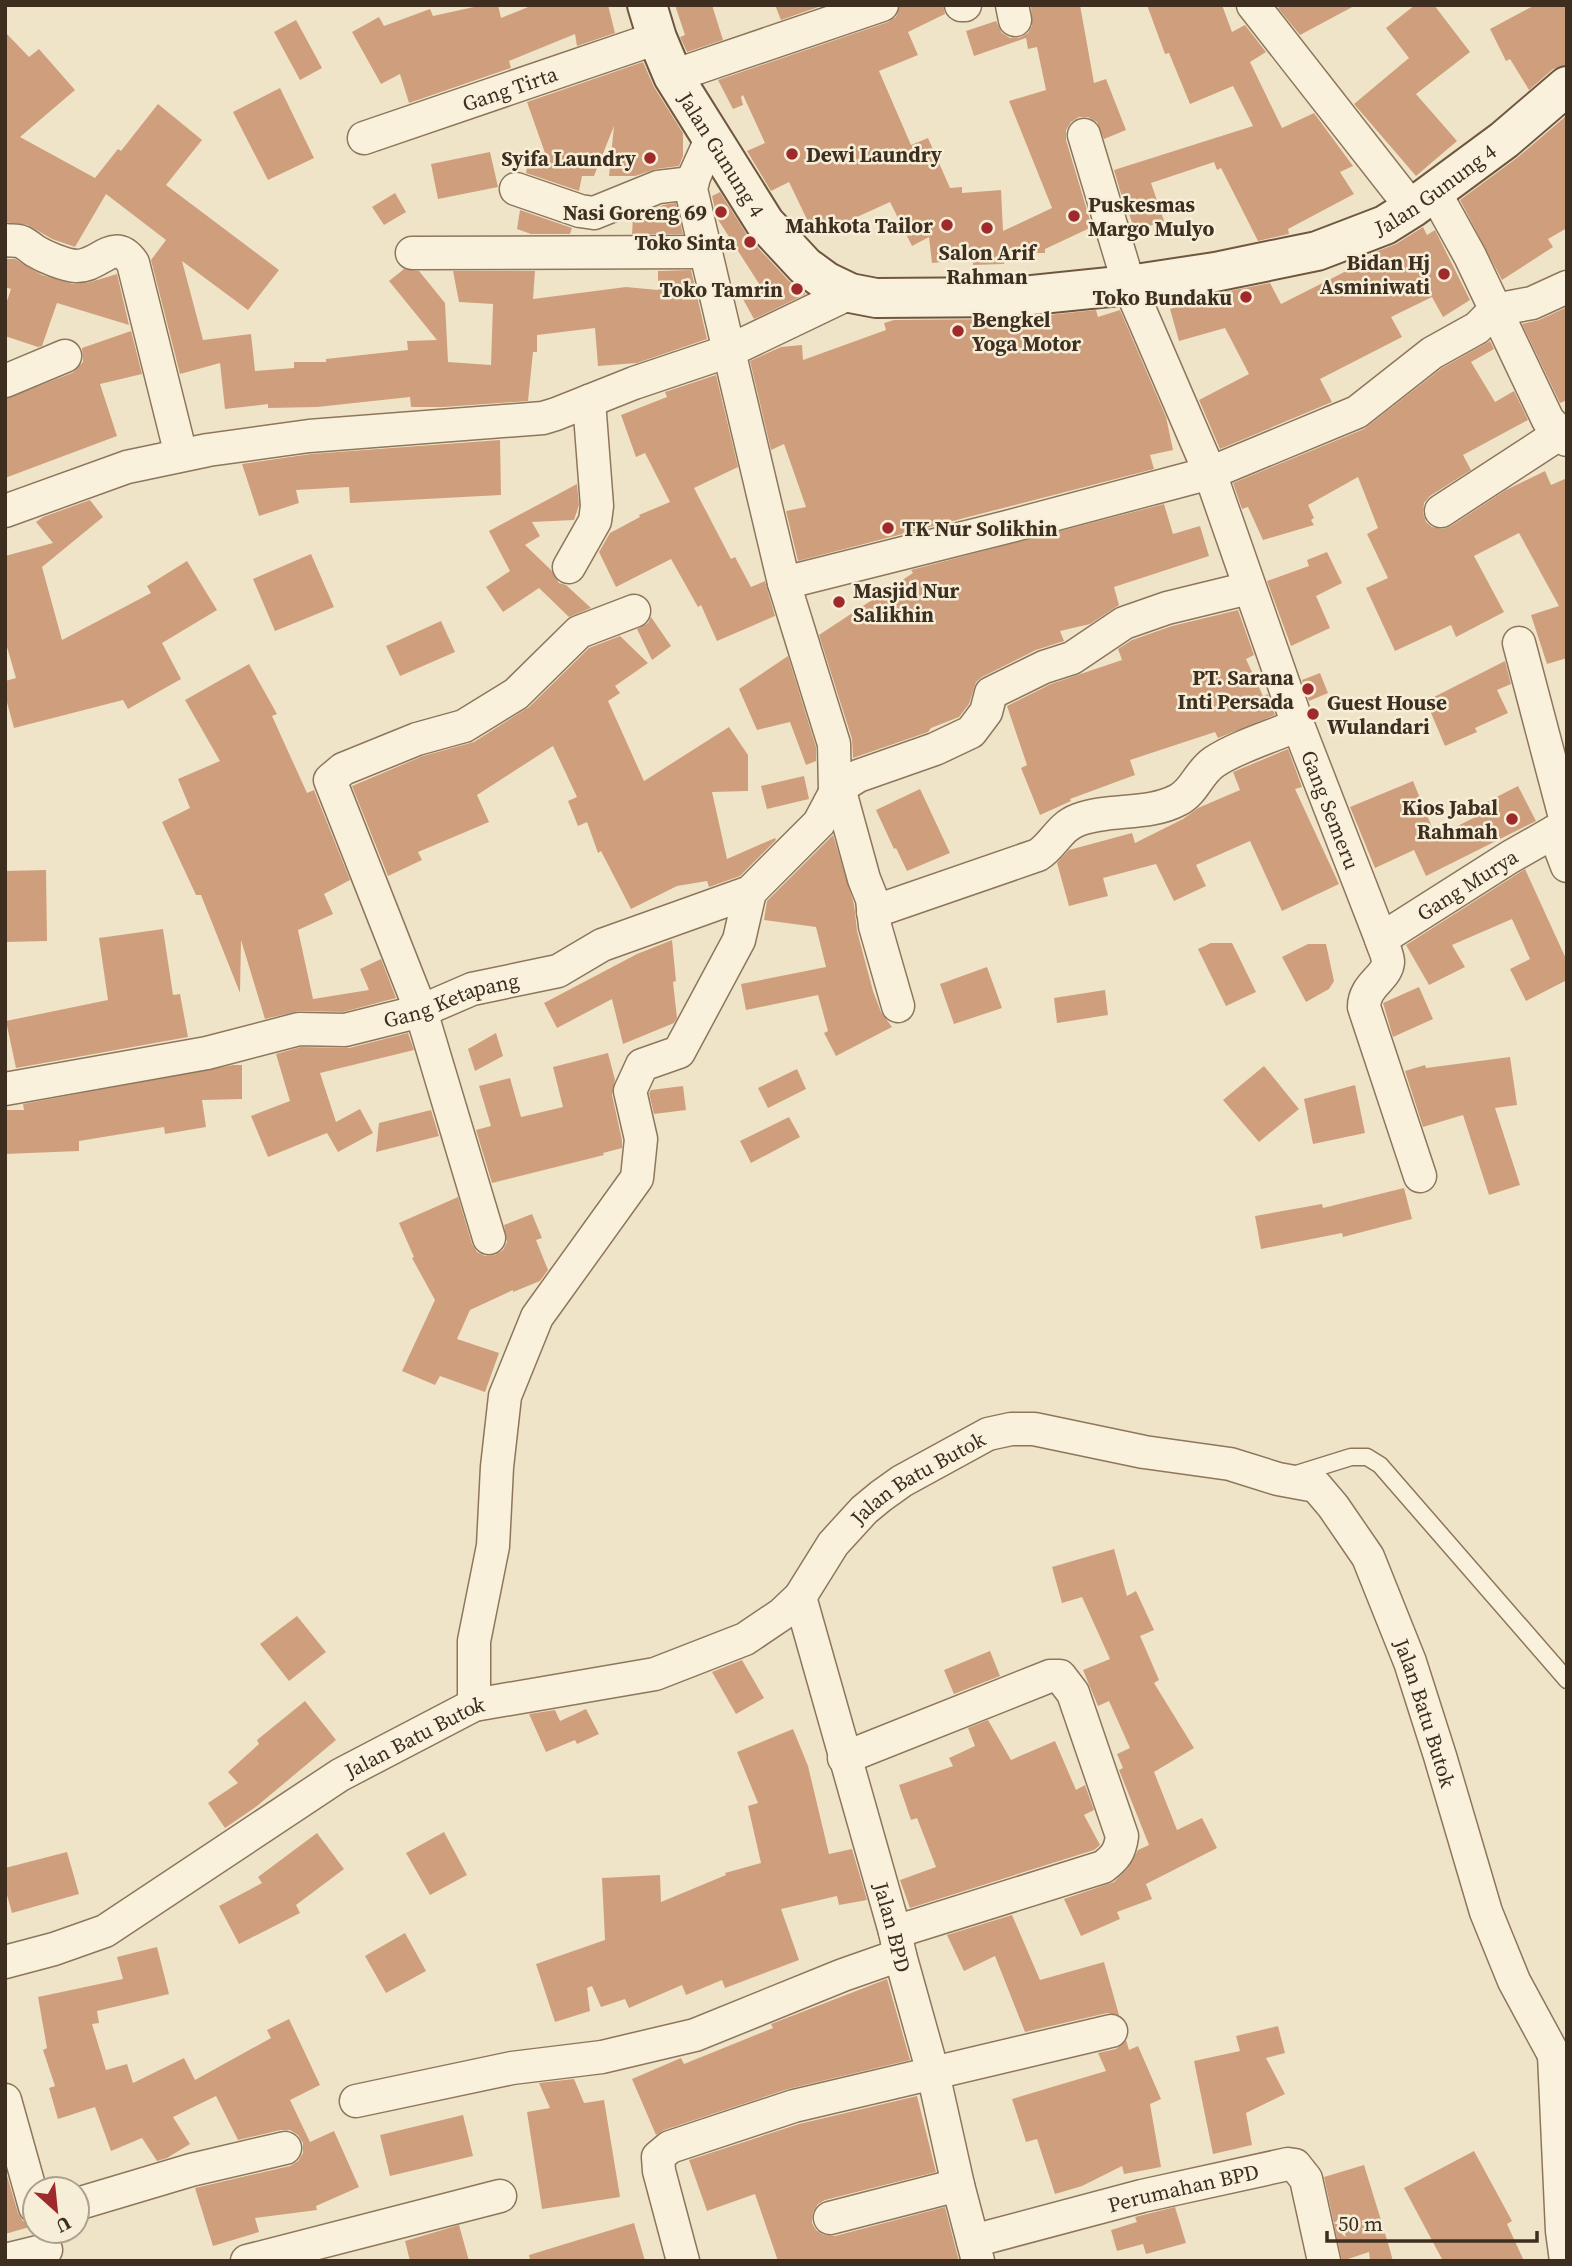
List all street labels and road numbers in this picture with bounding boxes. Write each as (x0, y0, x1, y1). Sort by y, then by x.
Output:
street label: Gang Tirta (458, 58, 561, 118)
street label: Jalan Gunung 4 (671, 85, 772, 223)
street label: Jalan Gunung 4 (1370, 136, 1502, 242)
street label: Gang Semeru (1295, 746, 1367, 873)
street label: Gang Murya (1411, 841, 1523, 927)
street label: Gang Ketapang (380, 965, 522, 1034)
street label: Jalan Batu Butok (843, 1424, 991, 1531)
street label: Jalan Batu Butok (1387, 1633, 1463, 1791)
street label: Jalan Batu Butok (338, 1689, 487, 1785)
street label: Jalan BPD (867, 1878, 919, 1976)
street label: Perumahan BPD (1105, 2156, 1262, 2219)

